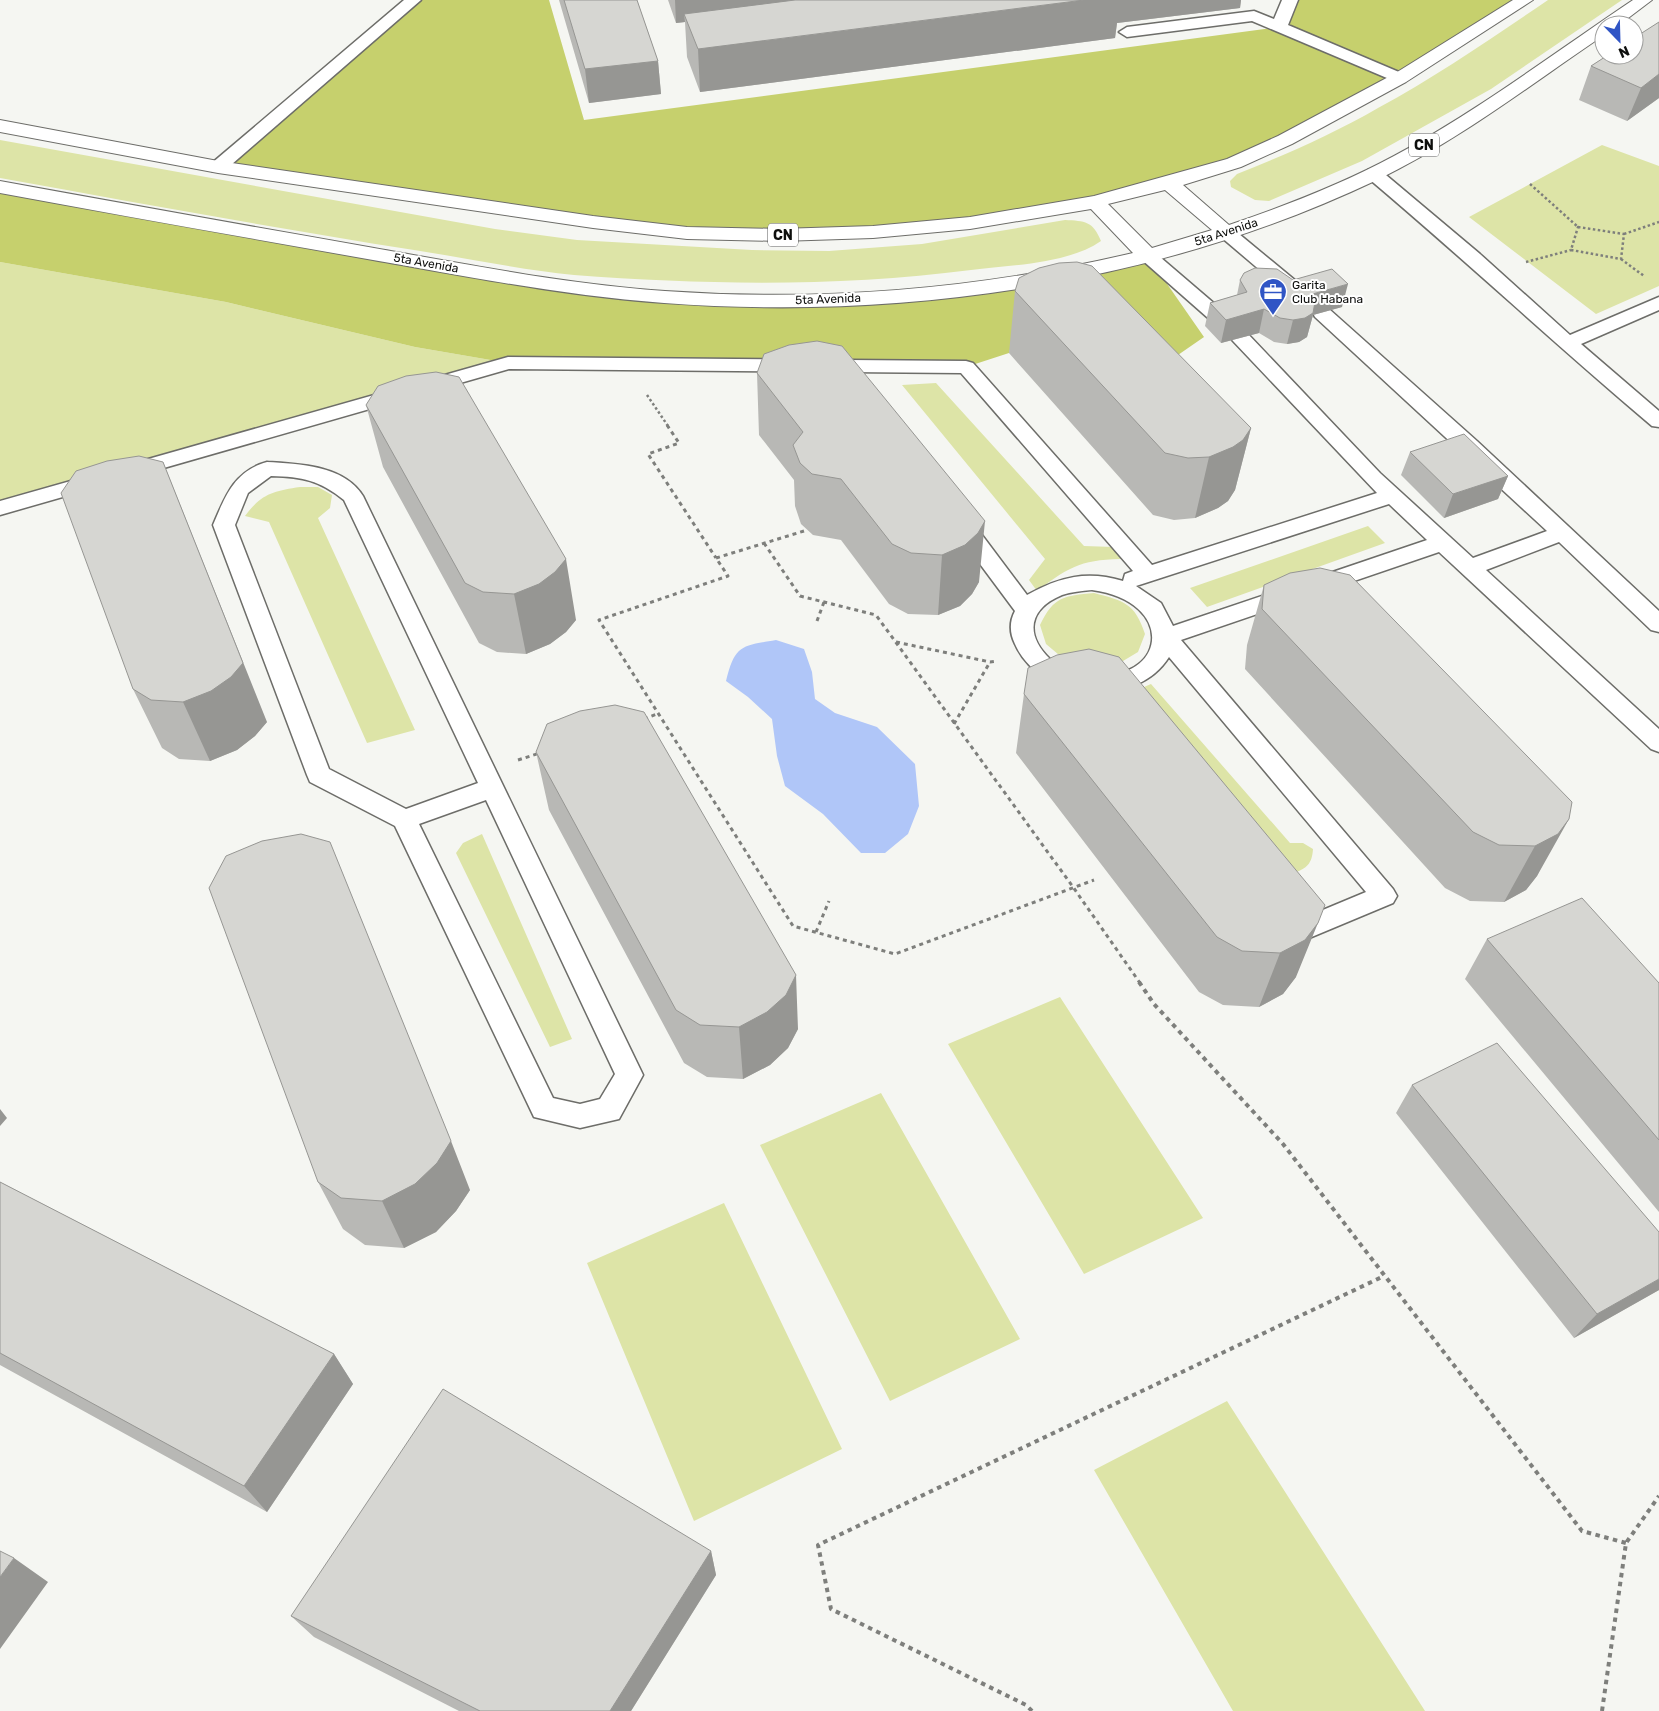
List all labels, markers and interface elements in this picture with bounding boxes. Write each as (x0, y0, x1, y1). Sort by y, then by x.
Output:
north arrow (1594, 15, 1644, 65)
text: N (1616, 42, 1632, 61)
road number: CN (1409, 134, 1439, 156)
street label: 5ta Avenida (1193, 215, 1259, 249)
road number: CN (768, 224, 798, 246)
street label: 5ta Avenida (392, 250, 460, 276)
office icon: Garita Club Habana (1258, 277, 1288, 316)
place label: Garita Club Habana (1292, 278, 1363, 306)
street label: 5ta Avenida (795, 291, 861, 307)

